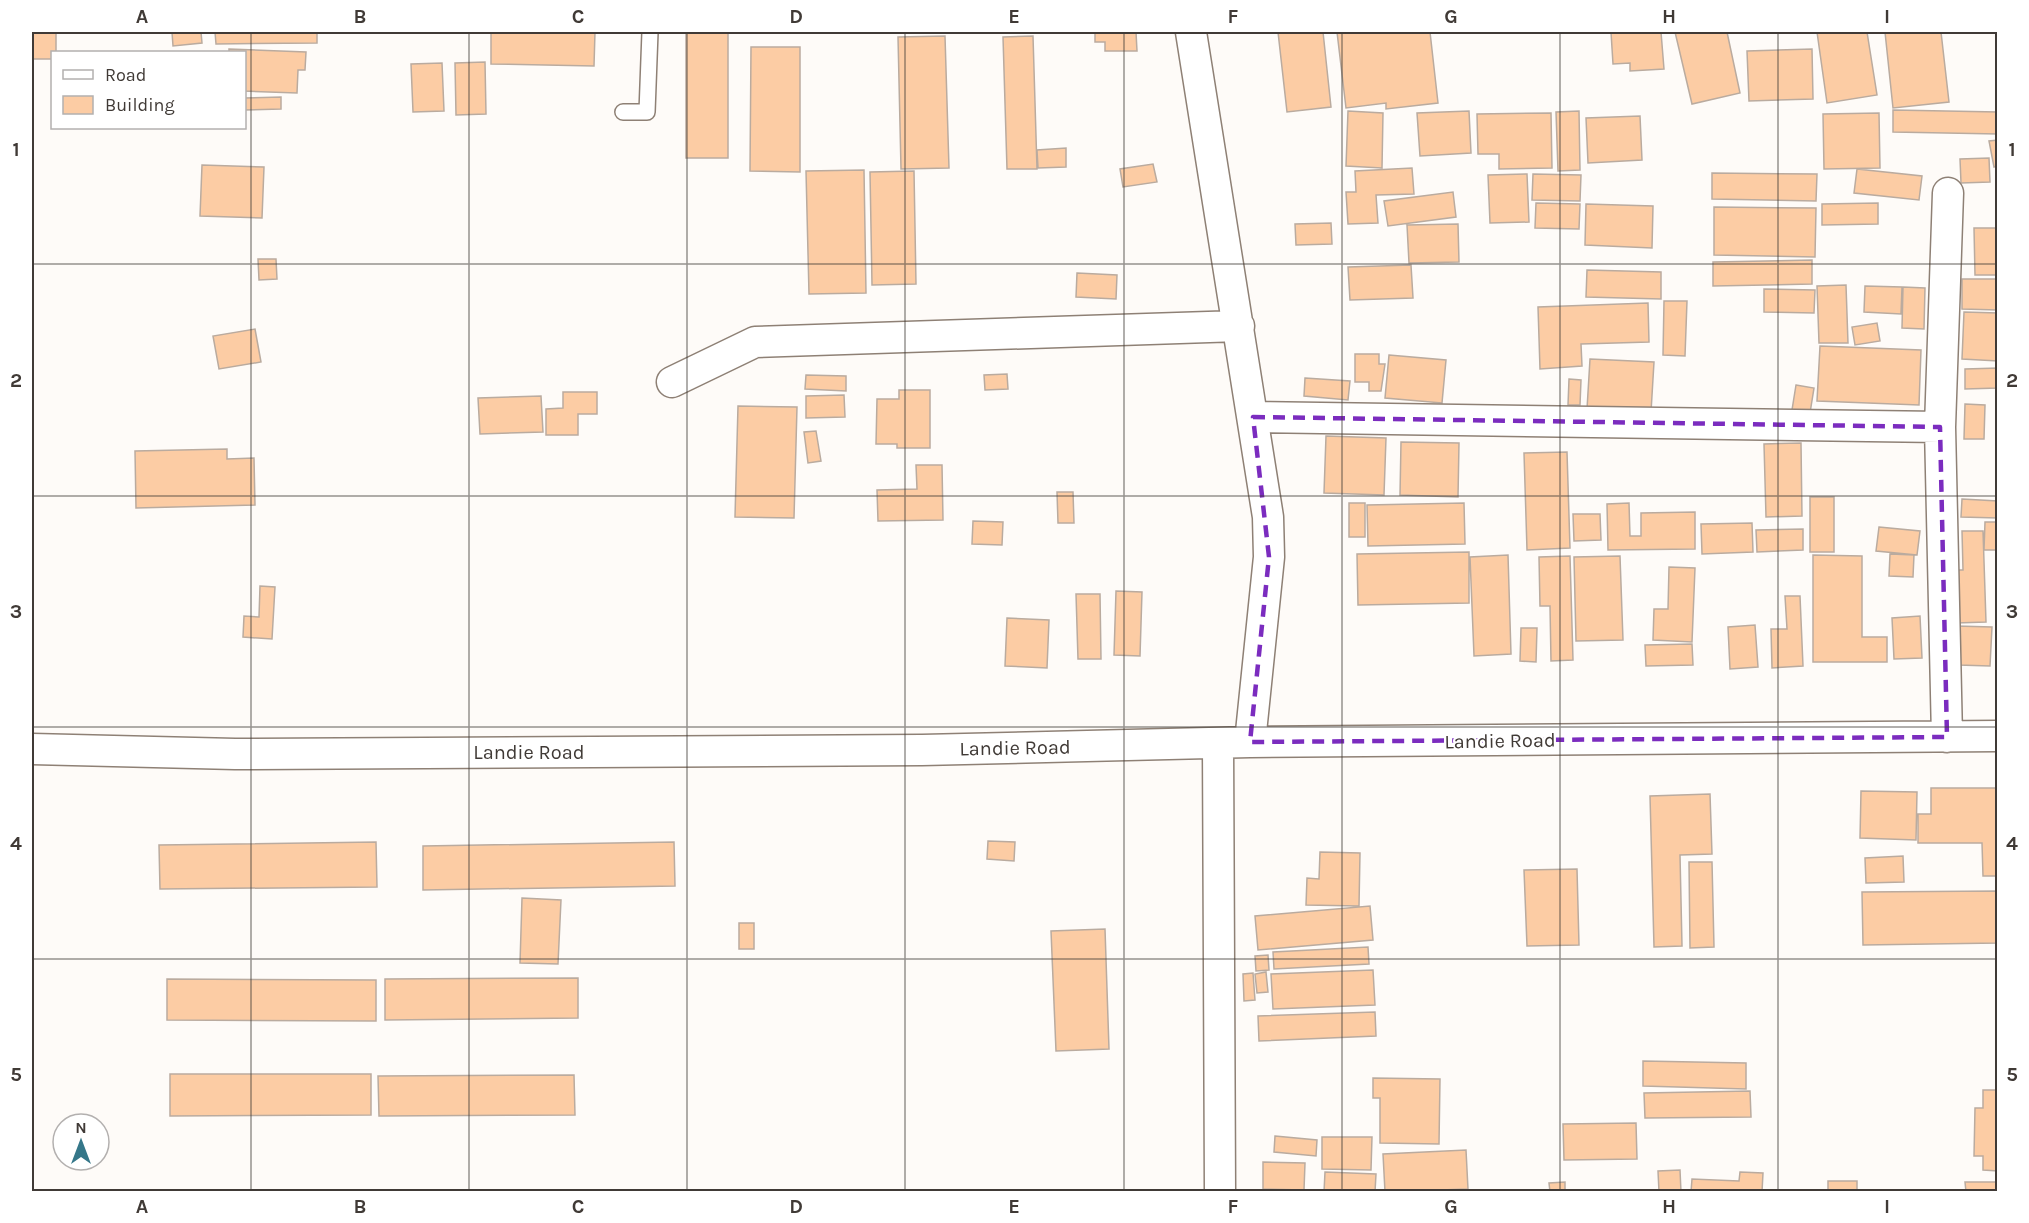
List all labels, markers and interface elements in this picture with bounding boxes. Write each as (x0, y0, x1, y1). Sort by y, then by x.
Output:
text: A (136, 5, 149, 28)
text: B (354, 5, 366, 28)
text: C (572, 5, 584, 28)
text: D (789, 5, 803, 28)
text: E (1008, 5, 1020, 28)
text: F (1228, 5, 1239, 28)
text: G (1444, 5, 1458, 28)
text: H (1662, 5, 1676, 28)
text: I (1884, 5, 1890, 28)
legend (51, 51, 246, 129)
text: Road (105, 64, 146, 86)
text: Building (105, 94, 175, 116)
text: 1 (12, 138, 20, 161)
text: 1 (2008, 138, 2016, 161)
text: 2 (10, 369, 22, 392)
text: 2 (2006, 369, 2018, 392)
text: 3 (10, 600, 22, 623)
text: 3 (2006, 600, 2018, 623)
street label: Landie Road (1444, 729, 1556, 753)
street label: Landie Road (959, 736, 1071, 760)
street label: Landie Road (473, 741, 585, 764)
text: 4 (10, 832, 22, 855)
text: 4 (2006, 832, 2018, 855)
text: 5 (10, 1063, 22, 1086)
text: 5 (2006, 1063, 2018, 1086)
north arrow (51, 1112, 111, 1172)
text: N (75, 1118, 87, 1137)
text: A (136, 1195, 149, 1218)
text: B (354, 1195, 366, 1218)
text: C (572, 1195, 584, 1218)
text: D (789, 1195, 803, 1218)
text: E (1008, 1195, 1020, 1218)
text: F (1228, 1195, 1239, 1218)
text: G (1444, 1195, 1458, 1218)
text: H (1662, 1195, 1676, 1218)
text: I (1884, 1195, 1890, 1218)

